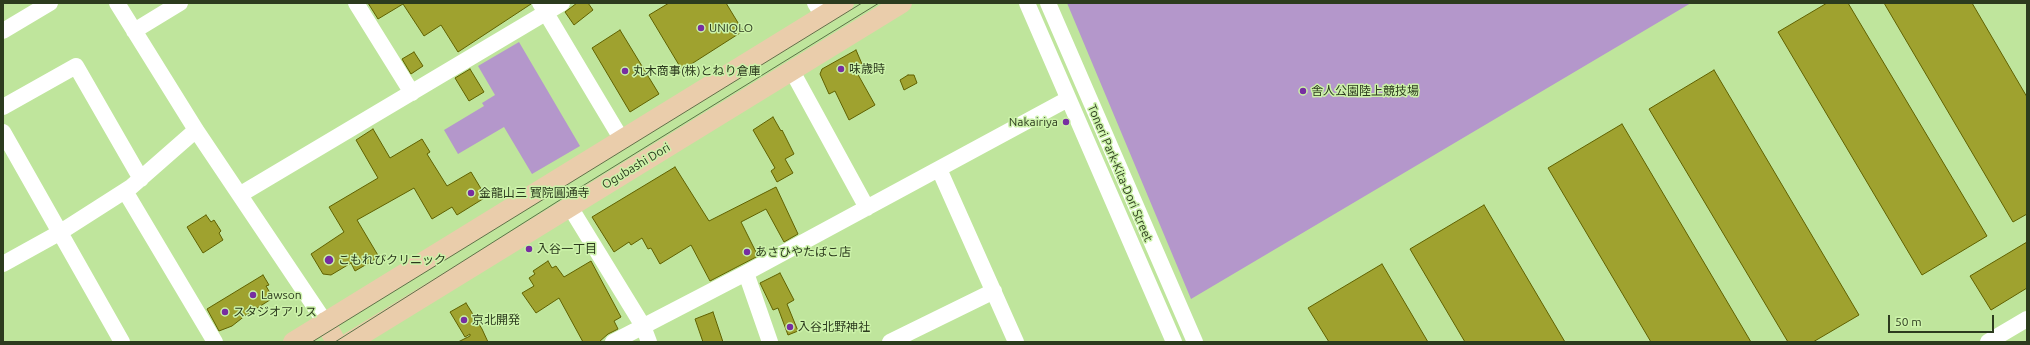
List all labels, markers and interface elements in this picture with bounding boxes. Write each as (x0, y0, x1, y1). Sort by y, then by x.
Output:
place label: UNIQLO (709, 21, 753, 35)
marker: UNIQLO (696, 23, 706, 33)
place label: 味歳時 (849, 62, 885, 76)
place label: 丸木商事(株)とねり倉庫 (633, 64, 761, 78)
marker: 味歳時 (836, 64, 846, 74)
marker: 丸木商事(株)とねり倉庫 (620, 66, 630, 76)
place label: 舎人公園陸上競技場 (1311, 84, 1419, 98)
marker: 舎人公園陸上競技場 (1298, 86, 1308, 96)
street label: Toneri Park-Kita-Dori Street (1084, 102, 1156, 244)
place label: Nakairiya (1009, 115, 1058, 129)
marker: Nakairiya (1061, 117, 1071, 127)
street label: Ogubashi Dori (599, 140, 673, 192)
place label: 金龍山三 寳院圓通寺 (479, 186, 590, 200)
marker: 金龍山三 寳院圓通寺 (466, 188, 476, 198)
place label: 入谷一丁目 (537, 242, 597, 256)
marker: 入谷一丁目 (524, 244, 534, 254)
place label: あさひやたばこ店 (755, 245, 851, 259)
marker: あさひやたばこ店 (742, 247, 752, 257)
place label: こもれびクリニック (338, 253, 446, 267)
marker: こもれびクリニック (323, 254, 335, 266)
place label: Lawson (261, 288, 302, 302)
marker: Lawson (248, 290, 258, 300)
place label: スタジオアリス (233, 305, 317, 319)
marker: スタジオアリス (220, 307, 230, 317)
scale bar (1890, 307, 1996, 333)
place label: 京北開発 (472, 313, 520, 327)
marker: 京北開発 (459, 315, 469, 325)
text: 50 m (1895, 315, 1922, 328)
place label: 入谷北野神社 (798, 320, 870, 334)
marker: 入谷北野神社 (785, 322, 795, 332)

